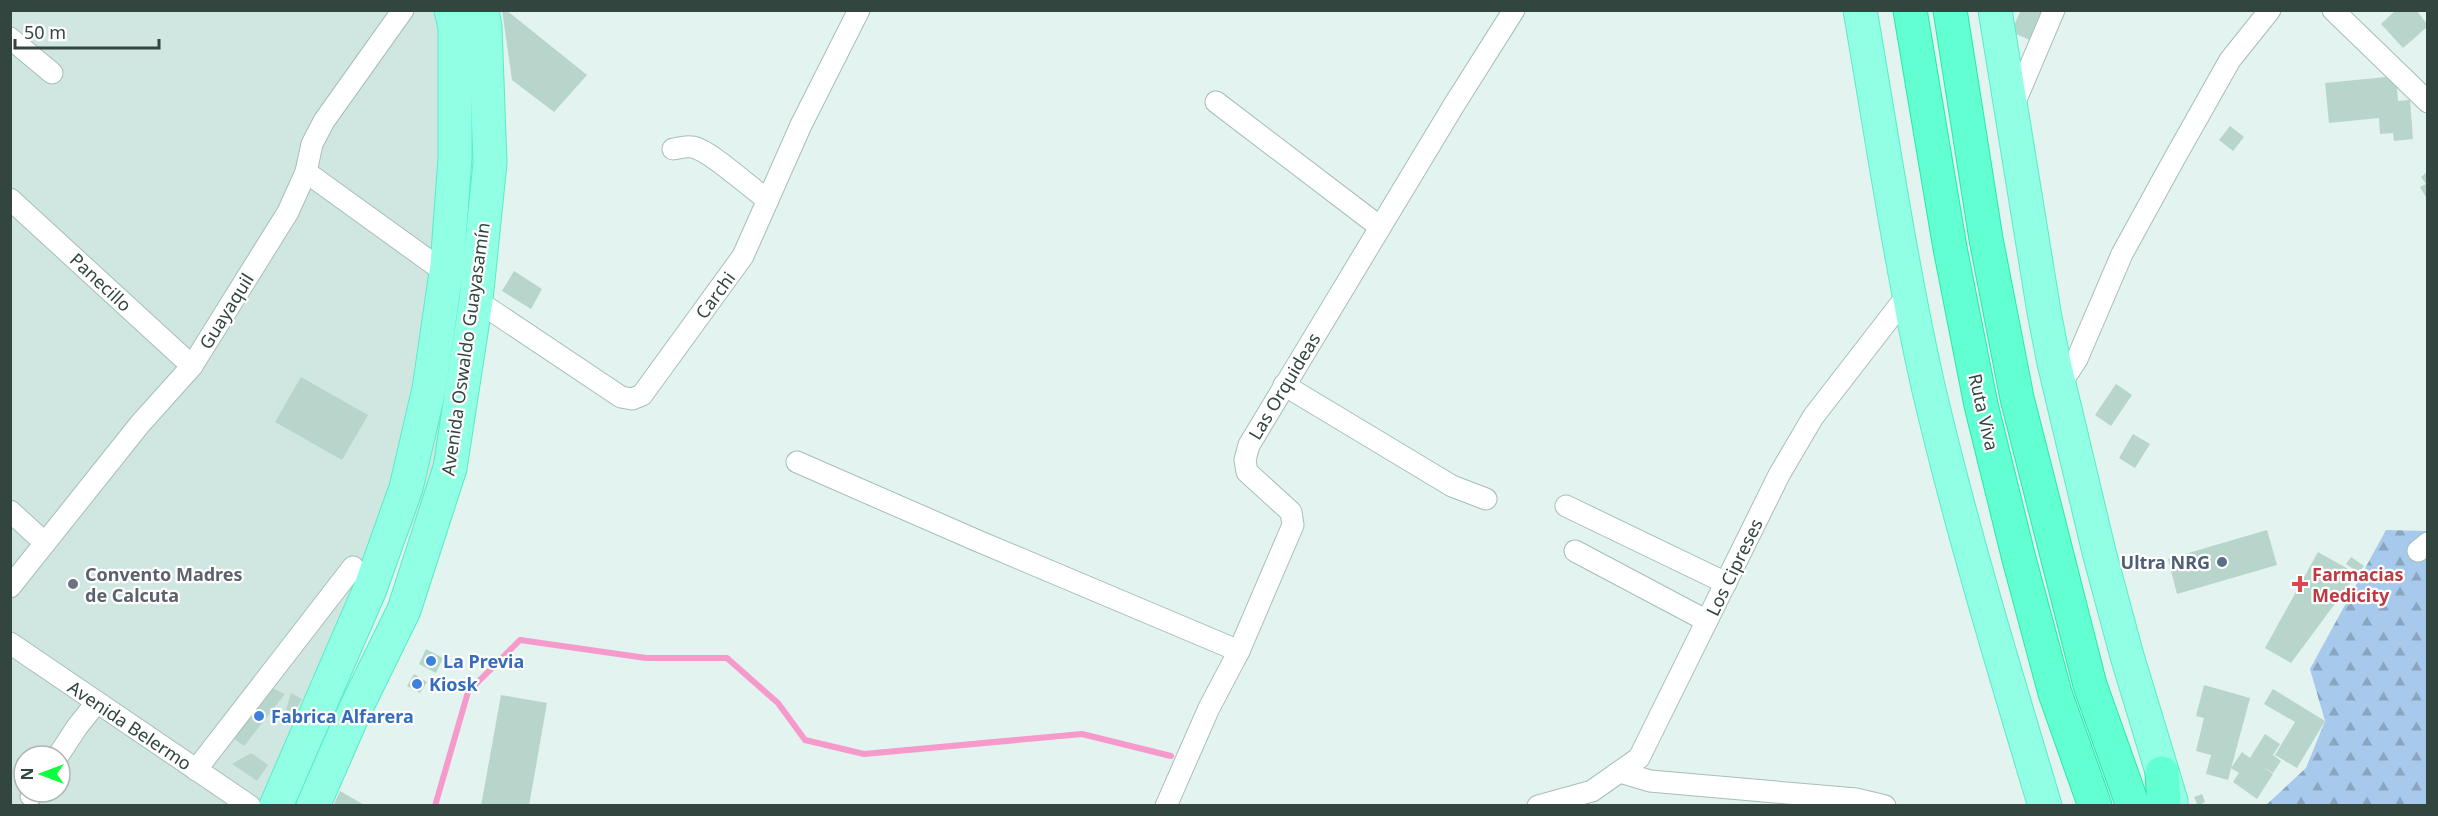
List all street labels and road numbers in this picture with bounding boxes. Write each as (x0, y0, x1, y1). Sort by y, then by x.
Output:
street label: Avenida Oswaldo Guayasamín (435, 221, 495, 477)
street label: Panecillo (65, 247, 137, 317)
street label: Carchi (690, 267, 740, 323)
street label: Guayaquil (193, 269, 259, 353)
street label: Las Orquideas (1243, 328, 1325, 444)
street label: Ruta Viva (1964, 371, 2004, 453)
street label: Los Cipreses (1700, 514, 1768, 620)
street label: Avenida Belermo (64, 675, 196, 775)

